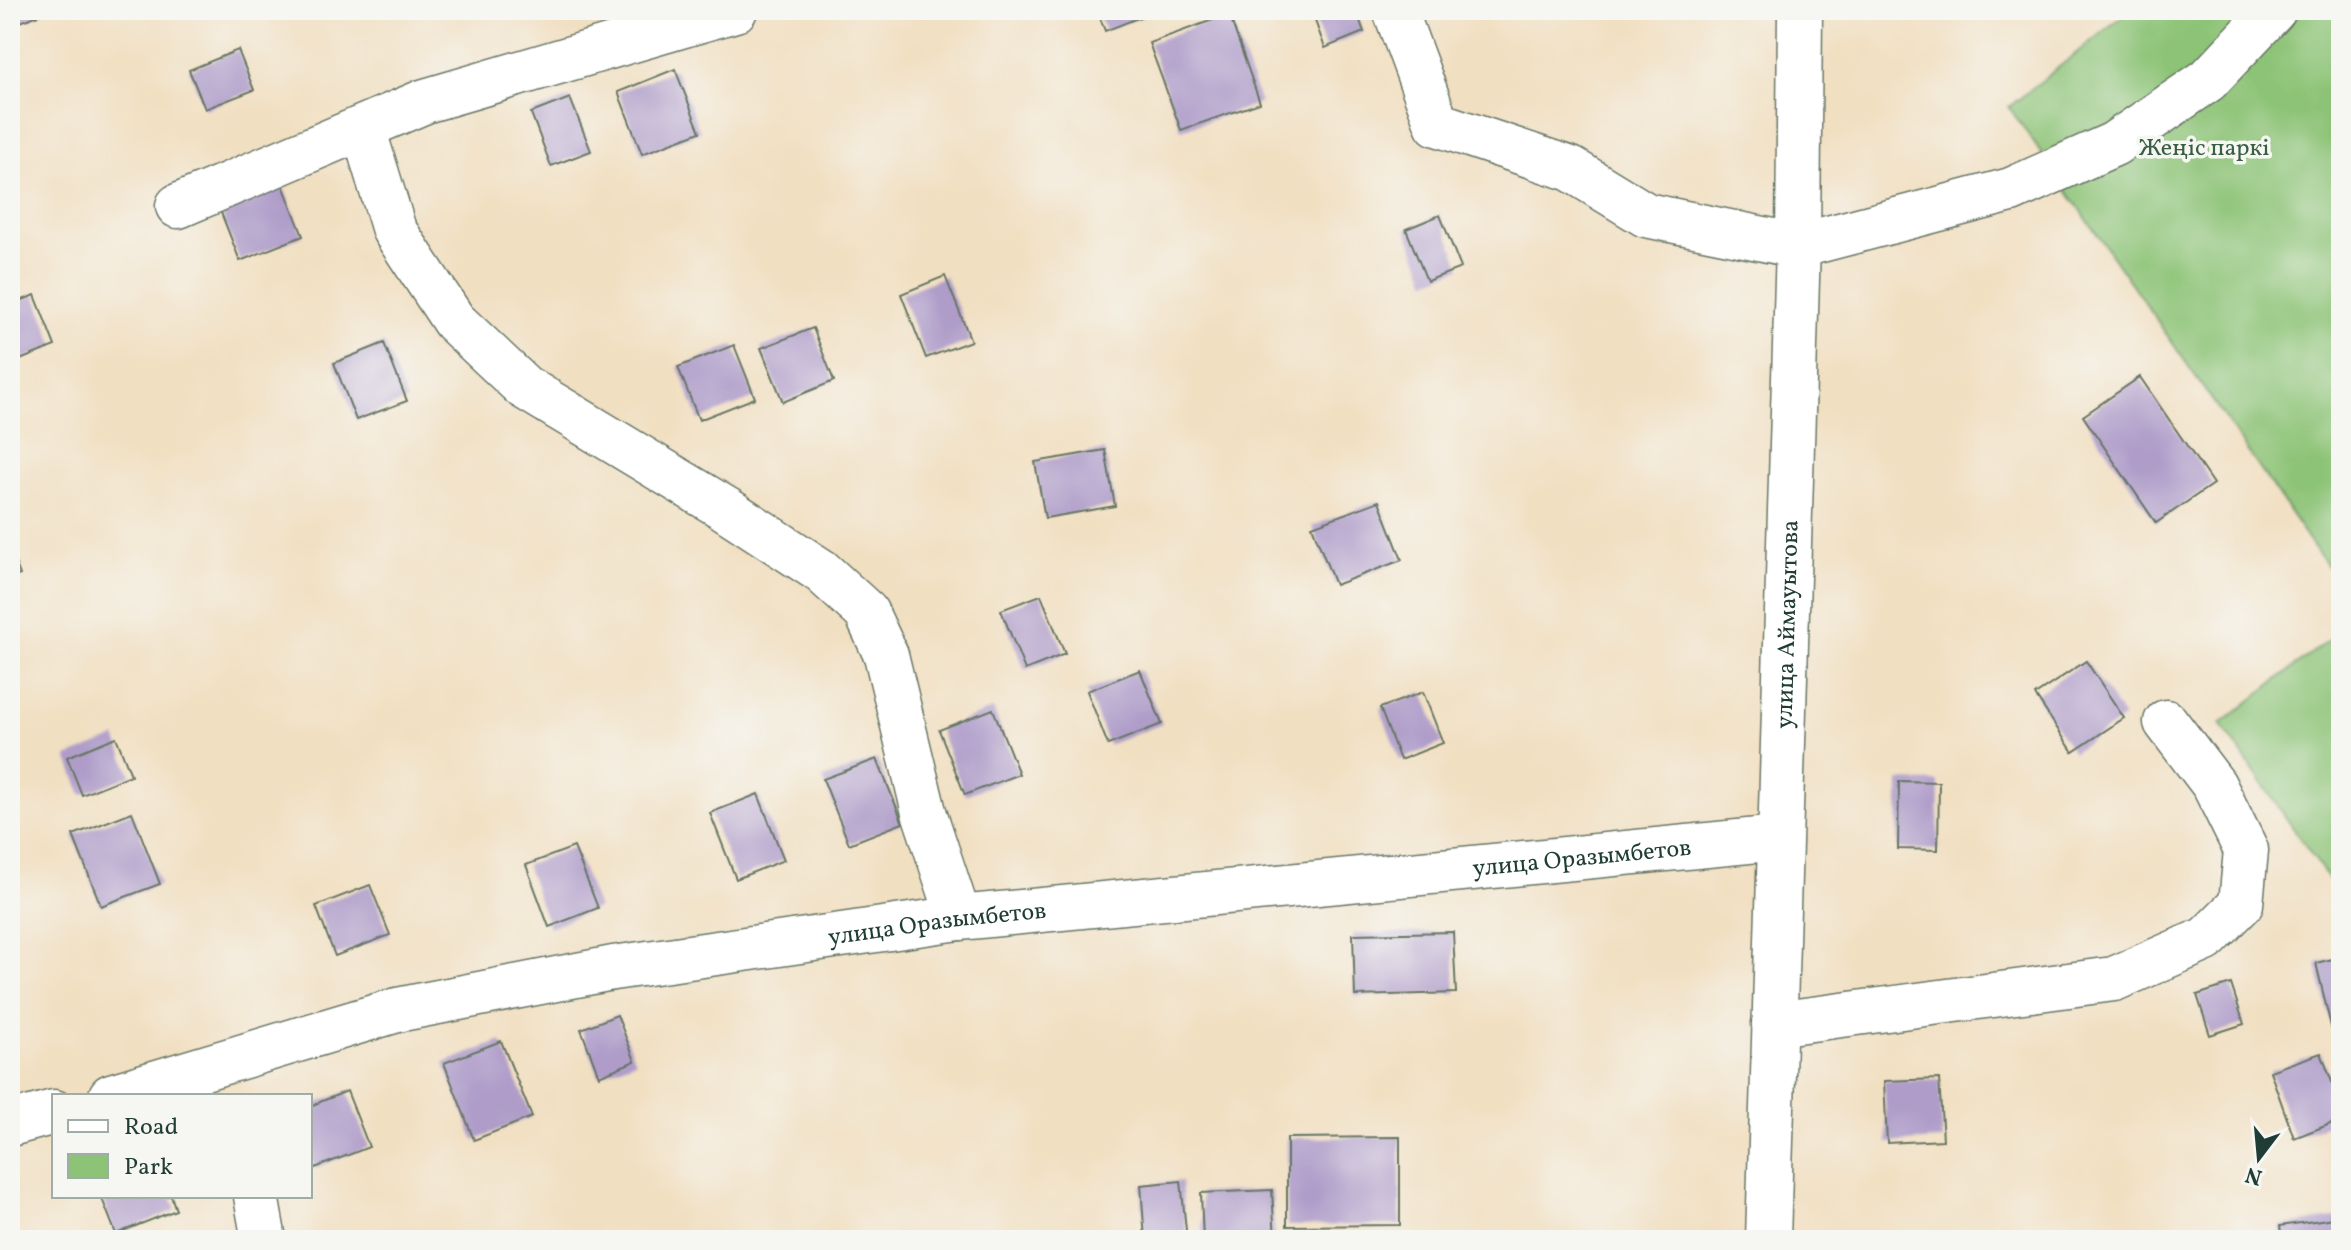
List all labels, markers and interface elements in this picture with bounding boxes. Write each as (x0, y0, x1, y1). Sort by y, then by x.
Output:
park label: Жеңіс паркі (2139, 132, 2270, 166)
street label: улица Аймауытова (1768, 519, 1809, 729)
street label: улица Оразымбетов (1471, 832, 1693, 887)
street label: улица Оразымбетов (826, 895, 1048, 956)
legend (52, 1094, 312, 1198)
text: Road (124, 1111, 178, 1145)
north arrow (2219, 1118, 2299, 1198)
text: Park (124, 1151, 173, 1185)
text: N (2242, 1158, 2266, 1192)

